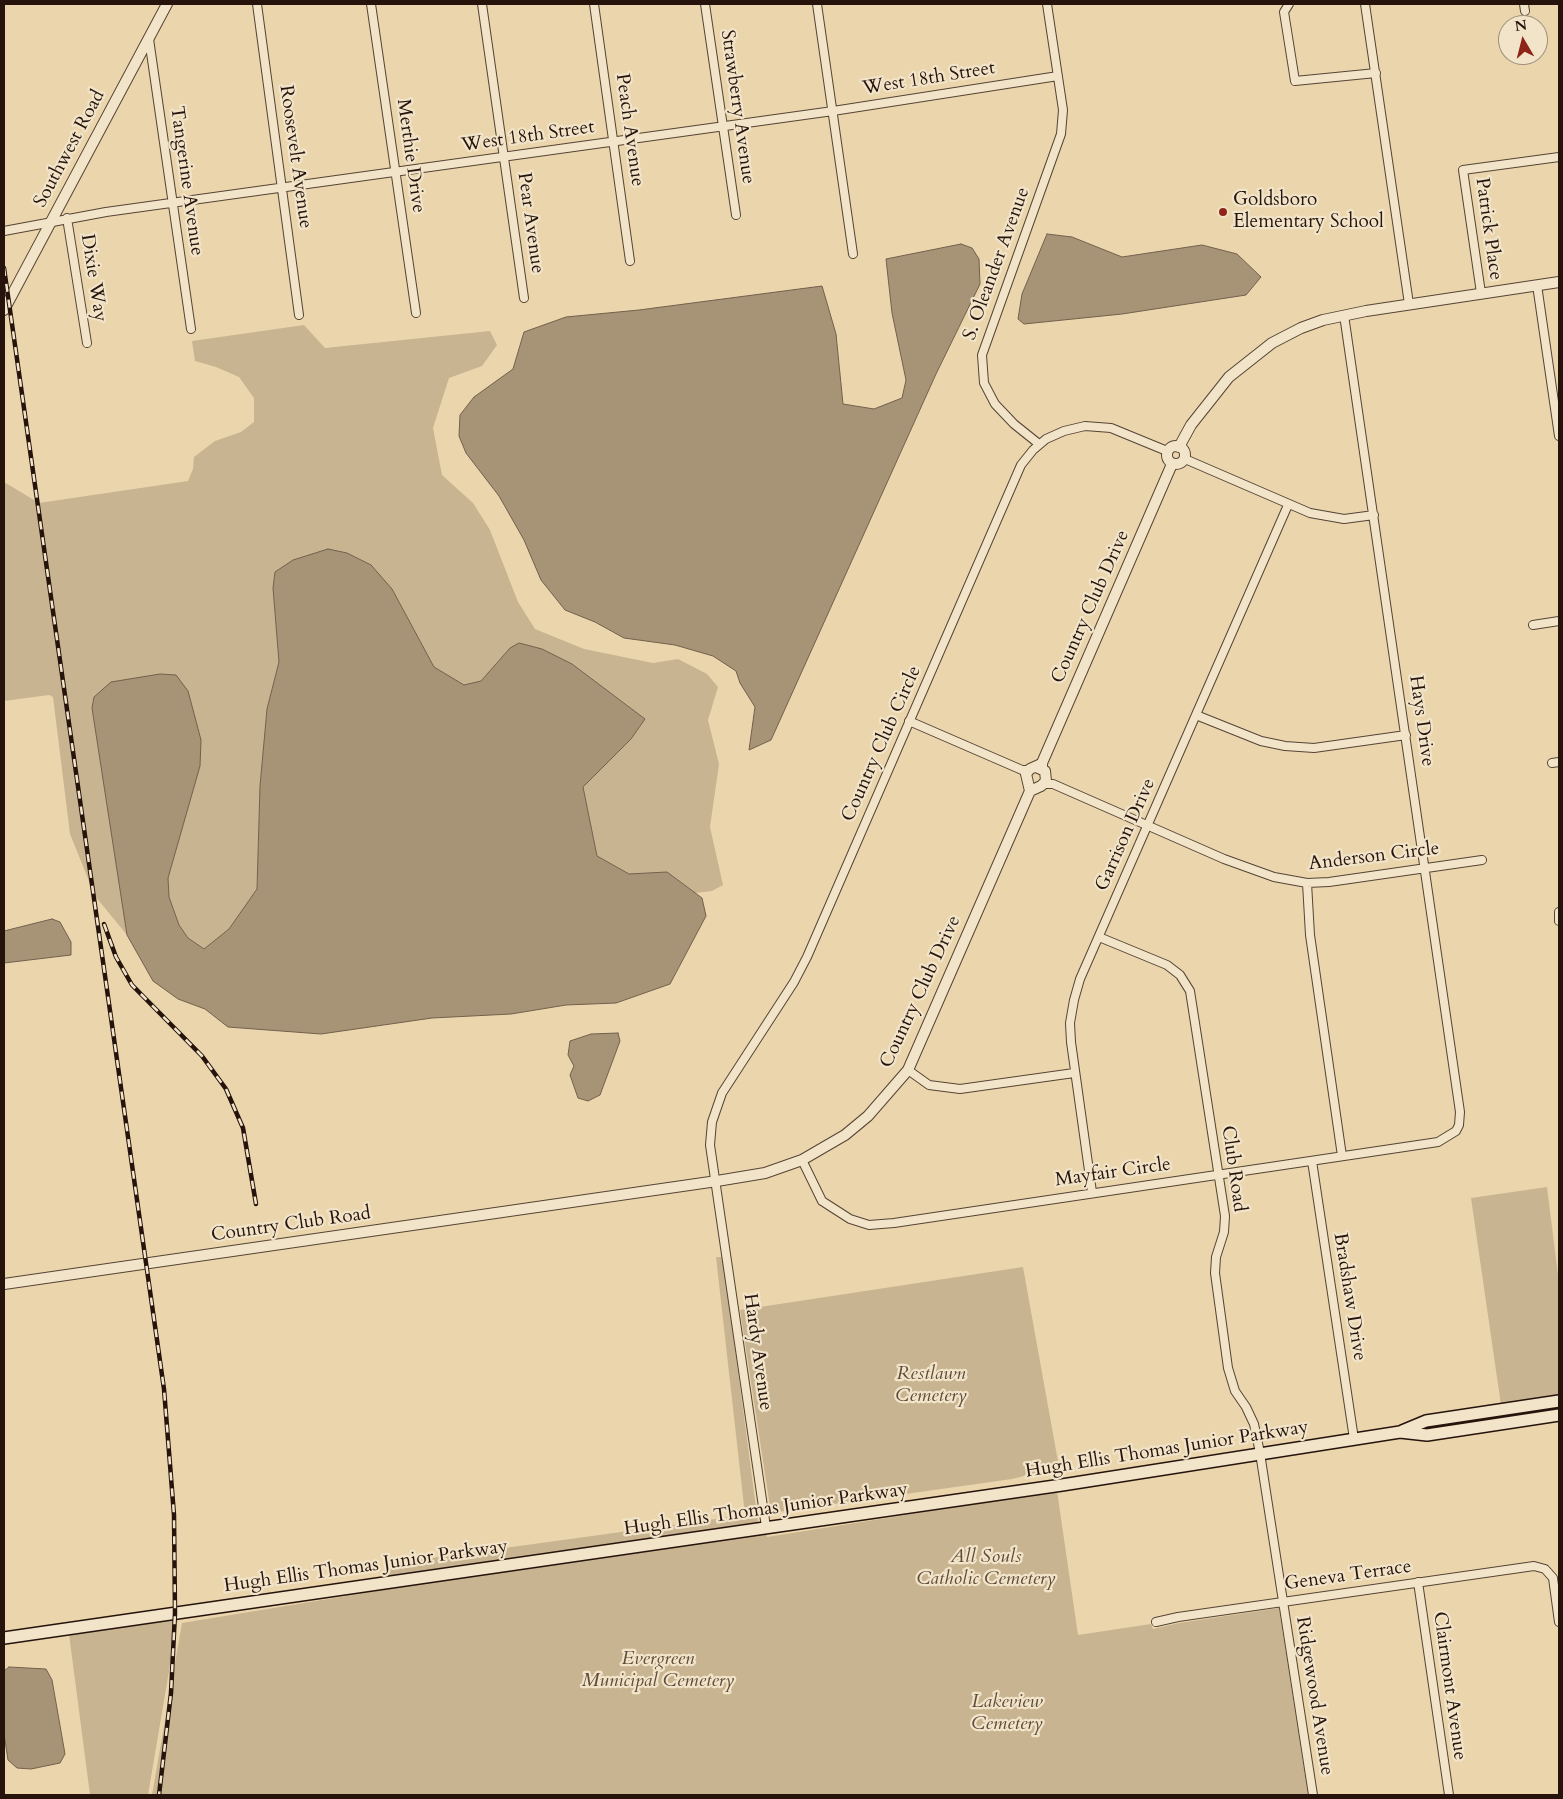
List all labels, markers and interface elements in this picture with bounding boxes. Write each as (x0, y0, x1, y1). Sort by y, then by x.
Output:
north arrow (1498, 15, 1548, 65)
text: N (1514, 15, 1528, 36)
street label: Strawberry Avenue (715, 29, 759, 185)
street label: West 18th Street (861, 57, 997, 101)
street label: Peach Avenue (610, 72, 648, 188)
street label: Roosevelt Avenue (274, 84, 316, 230)
street label: Southwest Road (29, 86, 111, 212)
street label: Merthie Drive (391, 98, 429, 214)
street label: Tangerine Avenue (164, 105, 208, 257)
street label: West 18th Street (460, 116, 596, 158)
street label: Pear Avenue (512, 171, 548, 275)
street label: Patrick Place (1470, 176, 1506, 282)
street label: S. Oleander Avenue (959, 185, 1035, 343)
place label: Goldsboro Elementary School (1233, 190, 1384, 234)
marker: Goldsboro Elementary School (1217, 206, 1229, 218)
street label: Dixie Way (75, 232, 111, 324)
street label: Country Club Drive (1047, 527, 1135, 687)
street label: Country Club Circle (837, 663, 927, 825)
street label: Hays Drive (1403, 674, 1439, 768)
street label: Garrison Drive (1091, 775, 1161, 895)
street label: Anderson Circle (1307, 838, 1441, 876)
street label: Country Club Drive (876, 912, 966, 1072)
street label: Club Road (1216, 1124, 1250, 1214)
street label: Mayfair Circle (1054, 1154, 1172, 1192)
street label: Country Club Road (210, 1203, 372, 1247)
street label: Bradshaw Drive (1328, 1231, 1370, 1363)
street label: Hardy Avenue (738, 1292, 776, 1412)
park label: Restlawn Cemetery (895, 1364, 967, 1408)
street label: Hugh Ellis Thomas Junior Parkway (1024, 1416, 1310, 1484)
street label: Hugh Ellis Thomas Junior Parkway (623, 1479, 909, 1541)
street label: Hugh Ellis Thomas Junior Parkway (223, 1536, 509, 1598)
park label: All Souls Catholic Cemetery (917, 1547, 1055, 1591)
street label: Geneva Terrace (1283, 1556, 1413, 1596)
street label: Clairmont Avenue (1427, 1610, 1471, 1762)
street label: Ridgewood Avenue (1290, 1615, 1338, 1777)
park label: Evergreen Municipal Cemetery (582, 1649, 734, 1693)
park label: Lakeview Cemetery (971, 1692, 1043, 1736)

